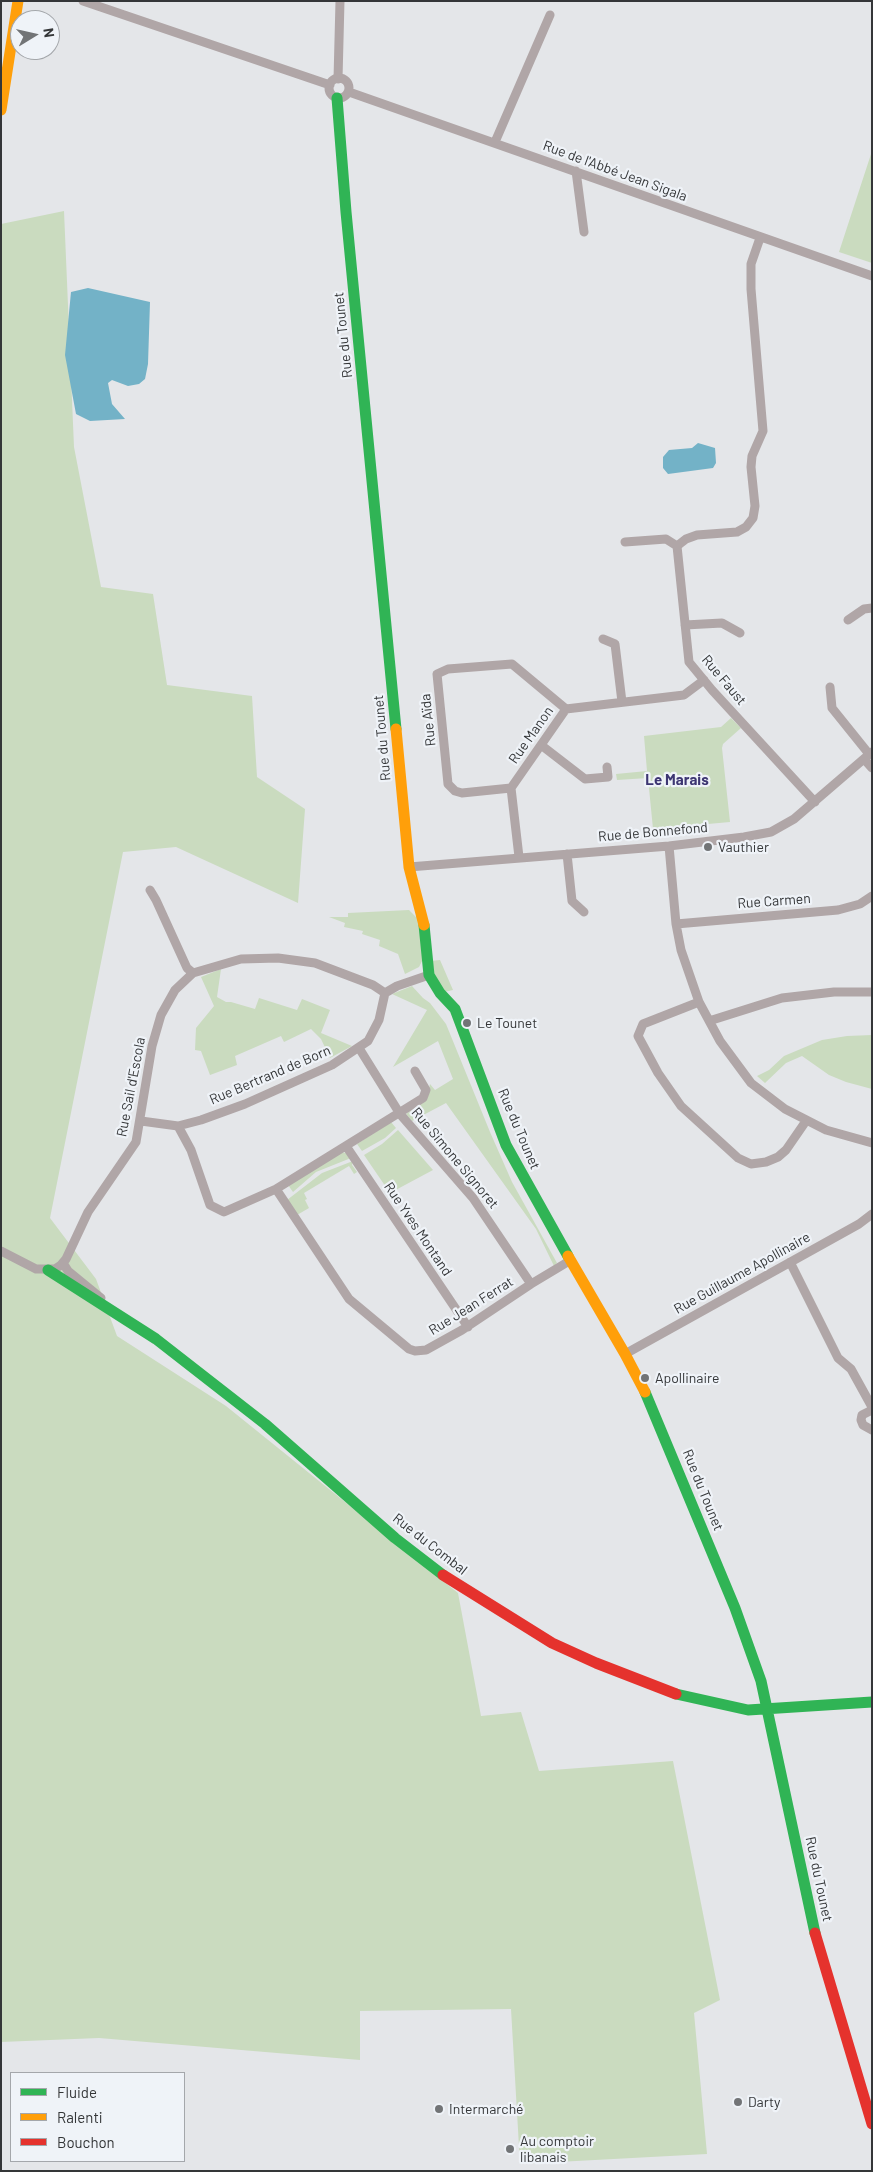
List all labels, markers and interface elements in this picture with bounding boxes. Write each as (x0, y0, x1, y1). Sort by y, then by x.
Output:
north arrow (10, 10, 60, 60)
text: N (40, 27, 58, 39)
street label: Rue de l'Abbé Jean Sigala (541, 137, 689, 205)
street label: Rue du Tounet (330, 291, 356, 379)
street label: Rue Faust (698, 651, 750, 709)
street label: Rue Aïda (417, 693, 439, 747)
street label: Rue du Tounet (370, 694, 394, 782)
street label: Rue Manon (505, 703, 557, 767)
district label: Le Marais (645, 771, 709, 789)
street label: Rue de Bonnefond (597, 819, 709, 845)
place label: Vauthier (718, 839, 769, 855)
marker: Vauthier (702, 841, 714, 853)
street label: Rue Carmen (737, 890, 811, 912)
place label: Le Tounet (477, 1015, 537, 1031)
marker: Le Tounet (461, 1017, 473, 1029)
street label: Rue Sail d'Escola (113, 1036, 149, 1138)
street label: Rue Bertrand de Born (207, 1042, 333, 1108)
street label: Rue du Tounet (494, 1086, 544, 1172)
street label: Rue Simone Signoret (408, 1104, 502, 1212)
street label: Rue Yves Montand (380, 1179, 456, 1279)
street label: Rue Guillaume Apollinaire (671, 1228, 813, 1318)
street label: Rue Jean Ferrat (426, 1273, 516, 1339)
place label: Apollinaire (655, 1370, 720, 1386)
marker: Apollinaire (639, 1372, 651, 1384)
street label: Rue du Tounet (679, 1447, 727, 1533)
street label: Rue du Combal (389, 1510, 471, 1578)
street label: Rue du Tounet (802, 1835, 836, 1923)
legend (10, 2072, 185, 2162)
text: Fluide (57, 2083, 97, 2101)
place label: Darty (748, 2094, 781, 2110)
marker: Darty (732, 2096, 744, 2108)
place label: Intermarché (449, 2101, 524, 2117)
marker: Intermarché (433, 2103, 445, 2115)
text: Ralenti (57, 2108, 103, 2126)
text: Bouchon (57, 2133, 115, 2151)
place label: Au comptoir libanais (520, 2133, 594, 2166)
marker: Au comptoir libanais (504, 2143, 516, 2155)

